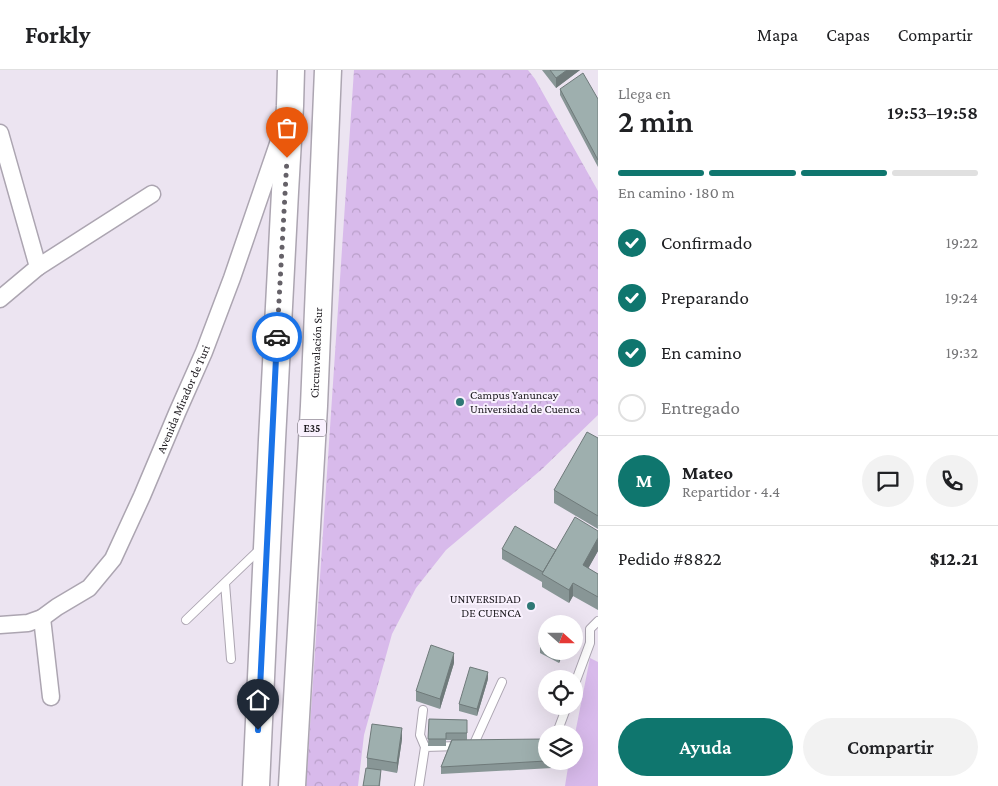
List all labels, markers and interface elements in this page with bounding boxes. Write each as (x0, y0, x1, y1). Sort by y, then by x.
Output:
text: Forkly (25, 21, 90, 48)
text: Mapa (757, 25, 798, 45)
text: Capas (826, 25, 870, 45)
text: Compartir (898, 25, 973, 45)
text: Llega en (618, 85, 671, 102)
text: 19:53–19:58 (887, 102, 978, 123)
text: 2 min (618, 103, 693, 139)
pin (266, 107, 308, 158)
icon: bag (273, 114, 301, 142)
text: En camino · 180 m (618, 184, 735, 201)
icon: check (618, 229, 646, 257)
text: Confirmado (661, 232, 752, 253)
text: 19:22 (946, 234, 978, 251)
icon: check (618, 284, 646, 312)
text: Preparando (661, 287, 749, 308)
text: 19:24 (945, 289, 978, 306)
street label: Circunvalación Sur (307, 306, 325, 398)
courier (252, 312, 302, 362)
icon: car (263, 323, 291, 351)
icon: check (618, 339, 646, 367)
text: En camino (661, 342, 742, 363)
street label: Avenida Mirador de Turi (154, 343, 213, 455)
text: 19:32 (946, 344, 978, 361)
place label: Campus Yanuncay Universidad de Cuenca (470, 388, 580, 416)
marker: Campus Yanuncay Universidad de Cuenca (454, 396, 466, 408)
text: Entregado (661, 397, 740, 418)
road number: E35 (298, 419, 326, 436)
button: chat (862, 455, 914, 507)
button: phone (926, 455, 978, 507)
text: Mateo (682, 462, 733, 483)
text: M (636, 470, 652, 491)
text: Repartidor · 4.4 (682, 483, 780, 500)
text: Pedido #8822 (618, 548, 722, 569)
text: $12.21 (930, 548, 978, 569)
place label: UNIVERSIDAD DE CUENCA (450, 592, 521, 620)
marker: UNIVERSIDAD DE CUENCA (525, 600, 537, 612)
north arrow (538, 615, 582, 660)
map controls (538, 615, 583, 770)
button: locate (538, 670, 583, 715)
pin (237, 679, 279, 730)
icon: home (244, 686, 272, 714)
button: Ayuda (618, 718, 793, 776)
button: Compartir (803, 718, 978, 776)
button: layers (538, 725, 583, 770)

